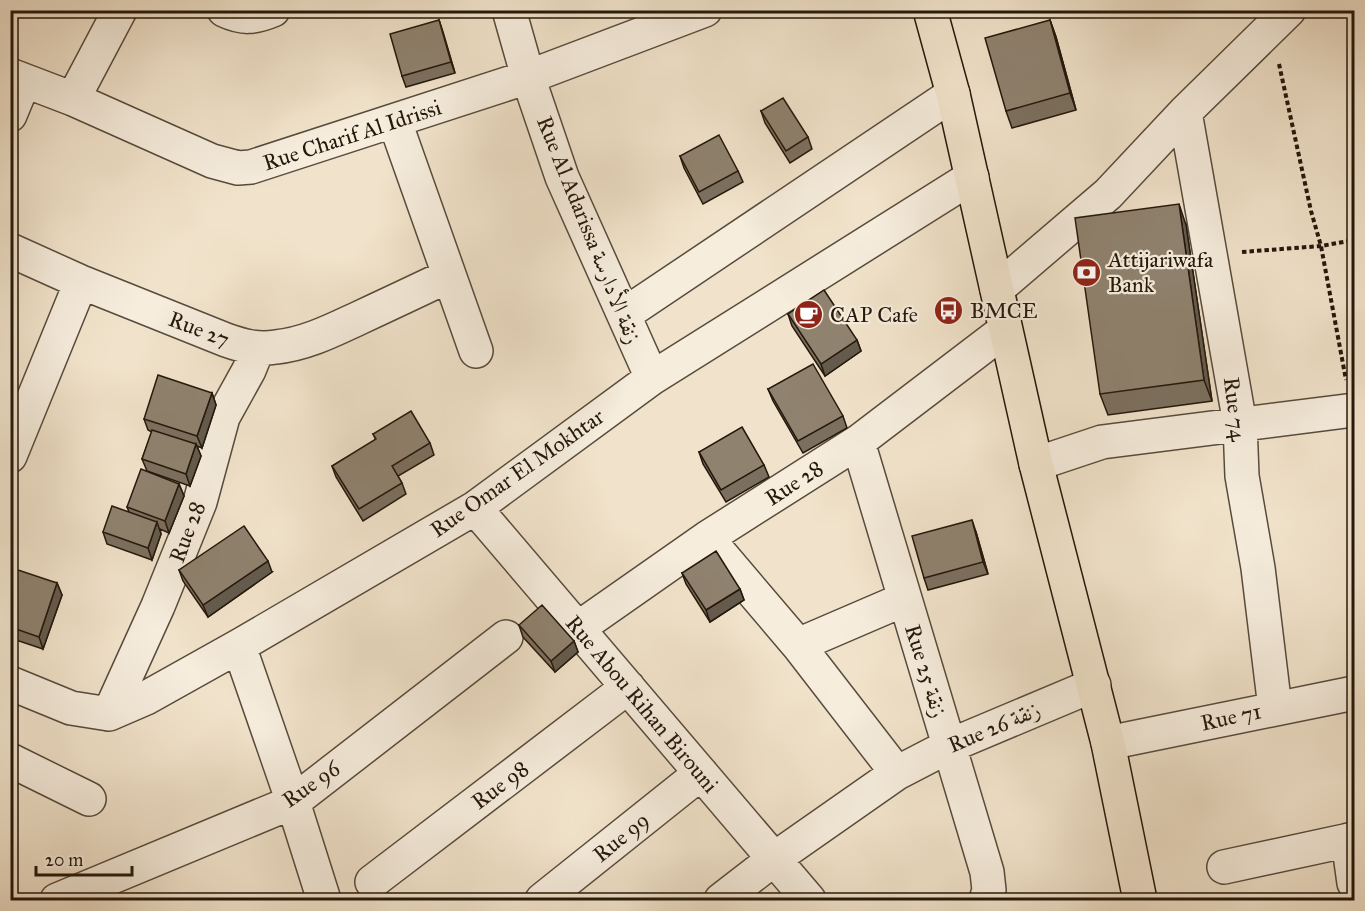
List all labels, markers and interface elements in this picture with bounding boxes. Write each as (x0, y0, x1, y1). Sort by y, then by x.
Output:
street label: Rue Charif Al Idrissi (259, 93, 445, 177)
street label: Rue Al Adarissa زنقة الأدارسة (531, 111, 649, 348)
place label: Attijariwafa Bank (1107, 246, 1214, 298)
bank icon: Attijariwafa Bank (1071, 256, 1103, 288)
bus stop icon: BMCE (933, 294, 965, 326)
place label: BMCE (970, 297, 1038, 324)
cafe icon: CAP Cafe (793, 298, 825, 330)
place label: CAP Cafe (830, 301, 918, 328)
street label: Rue 27 (165, 305, 233, 353)
street label: Rue 74 (1218, 375, 1252, 443)
street label: Rue Omar El Mokhtar (425, 402, 610, 543)
street label: Rue 28 (760, 454, 828, 512)
street label: Rue 28 (163, 498, 211, 566)
street label: Rue Abou Rihan Birouni (560, 610, 724, 798)
street label: Rue 25 زنقة (899, 621, 953, 721)
street label: Rue 26 زنقة (944, 696, 1044, 758)
street label: Rue 71 (1198, 697, 1264, 737)
street label: Rue 96 (277, 754, 346, 813)
street label: Rue 98 (466, 755, 534, 815)
street label: Rue 99 (587, 806, 655, 868)
scale bar (36, 839, 132, 877)
text: 20 m (45, 849, 83, 871)

